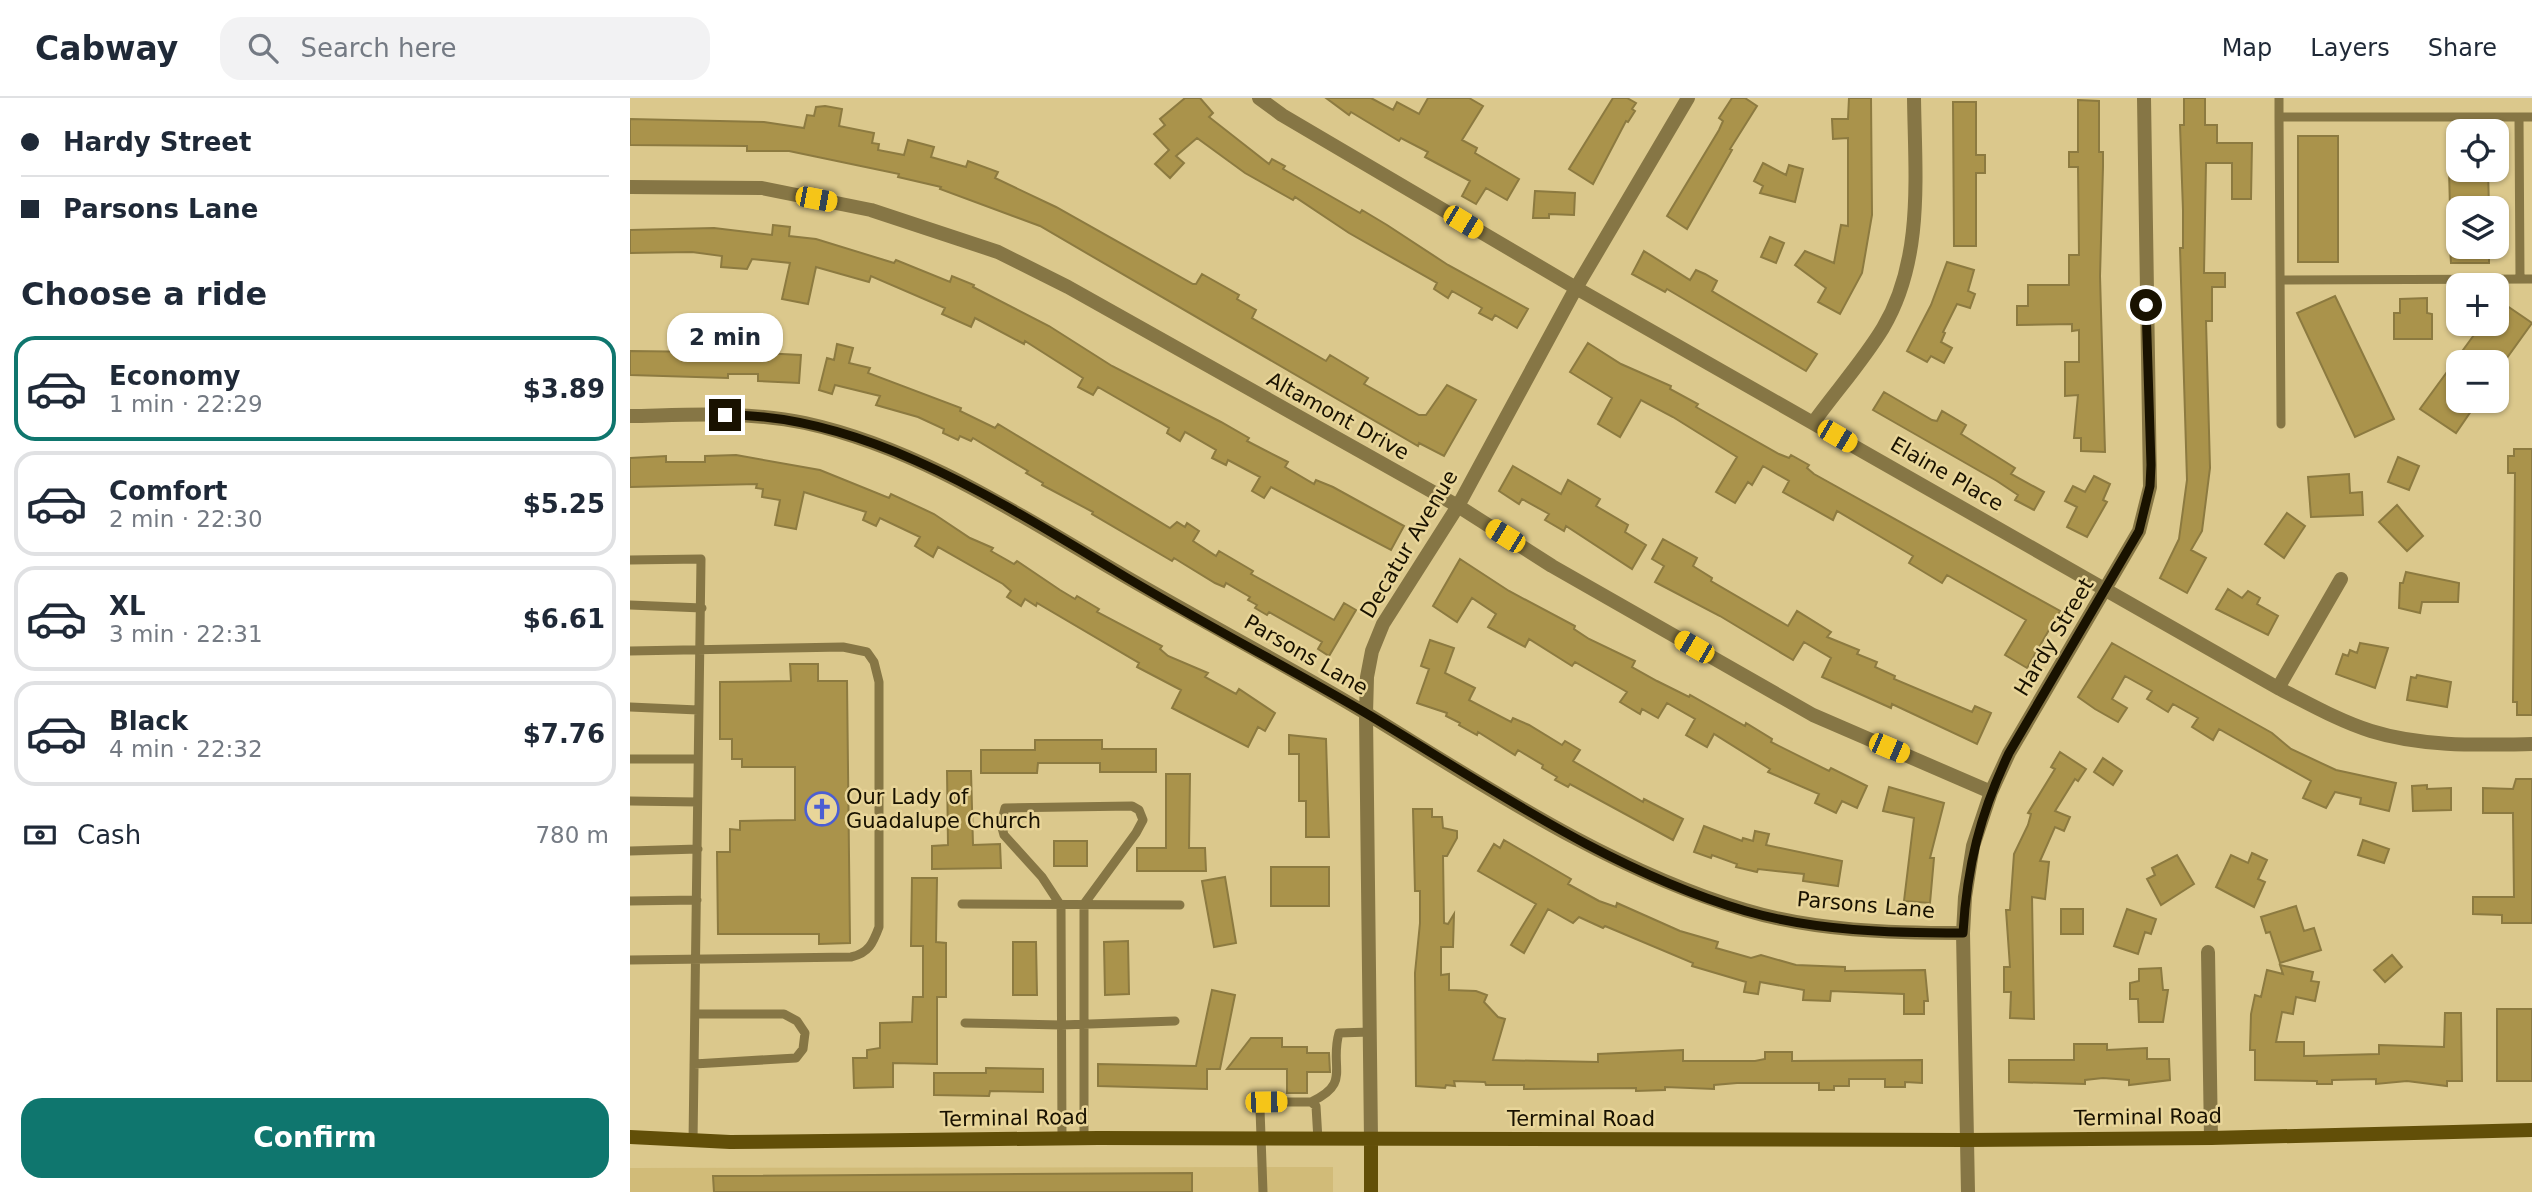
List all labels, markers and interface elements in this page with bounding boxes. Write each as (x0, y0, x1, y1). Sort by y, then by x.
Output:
search box (220, 17, 710, 80)
text: Cabway (35, 29, 178, 68)
icon: search (244, 29, 282, 67)
text: Search here (300, 33, 457, 63)
text: Map (2222, 34, 2272, 62)
text: Layers (2310, 34, 2390, 62)
text: Share (2428, 34, 2497, 62)
map controls (2446, 119, 2509, 413)
button: locate (2446, 119, 2509, 182)
text: Hardy Street (63, 127, 251, 157)
car (794, 185, 839, 213)
text: Parsons Lane (63, 194, 258, 224)
button: layers (2446, 196, 2509, 259)
car (1440, 202, 1487, 242)
button: + (2446, 273, 2509, 336)
text: Choose a ride (21, 275, 267, 313)
route start (2130, 289, 2162, 321)
callout: 2 min (667, 314, 783, 362)
text: 2 min (689, 324, 761, 350)
button: − (2446, 350, 2509, 413)
icon: car (25, 357, 88, 420)
text: Economy (109, 361, 240, 391)
street label: Altamont Drive (1263, 367, 1413, 465)
text: $3.89 (523, 374, 605, 404)
text: 1 min · 22:29 (109, 391, 263, 417)
route end (709, 399, 741, 431)
car (1814, 416, 1861, 456)
street label: Elaine Place (1886, 432, 2008, 516)
street label: Decatur Avenue (1355, 466, 1463, 622)
icon: car (25, 472, 88, 535)
text: Comfort (109, 476, 227, 506)
text: $5.25 (523, 489, 605, 519)
text: 2 min · 22:30 (109, 506, 263, 532)
car (1482, 516, 1529, 556)
street label: Hardy Street (2009, 574, 2099, 700)
icon: car (25, 587, 88, 650)
text: XL (109, 591, 146, 621)
text: $6.61 (523, 604, 605, 634)
street label: Parsons Lane (1240, 610, 1372, 700)
text: 3 min · 22:31 (109, 621, 263, 647)
car (1671, 627, 1718, 667)
icon: car (25, 702, 88, 765)
text: Black (109, 706, 188, 736)
text: $7.76 (523, 719, 605, 749)
car (1866, 730, 1913, 766)
text: 4 min · 22:32 (109, 736, 263, 762)
place label: Our Lady of Guadalupe Church (846, 785, 1041, 833)
church icon: Our Lady of Guadalupe Church (803, 790, 841, 828)
icon: cash (21, 816, 59, 854)
text: Cash (77, 820, 141, 850)
text: 780 m (535, 822, 609, 848)
street label: Parsons Lane (1796, 887, 1936, 923)
car (1245, 1091, 1288, 1113)
button: Confirm (21, 1098, 609, 1178)
street label: Terminal Road (2073, 1104, 2222, 1130)
street label: Terminal Road (939, 1105, 1088, 1131)
street label: Terminal Road (1506, 1107, 1655, 1131)

